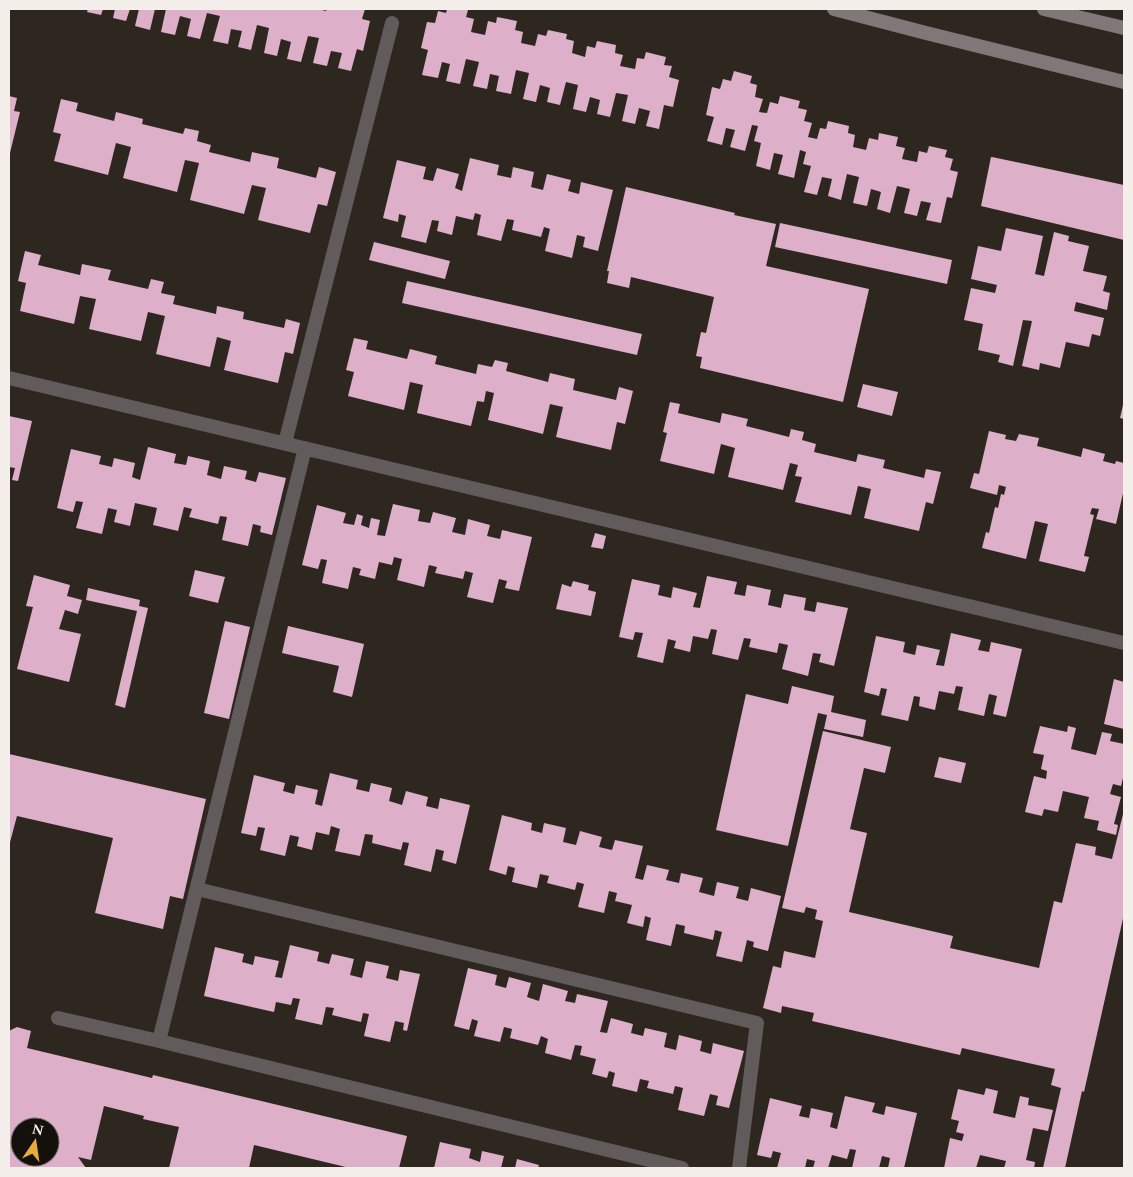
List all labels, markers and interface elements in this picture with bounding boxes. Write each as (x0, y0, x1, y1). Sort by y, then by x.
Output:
north arrow (10, 1117, 60, 1167)
text: N (30, 1118, 46, 1141)

